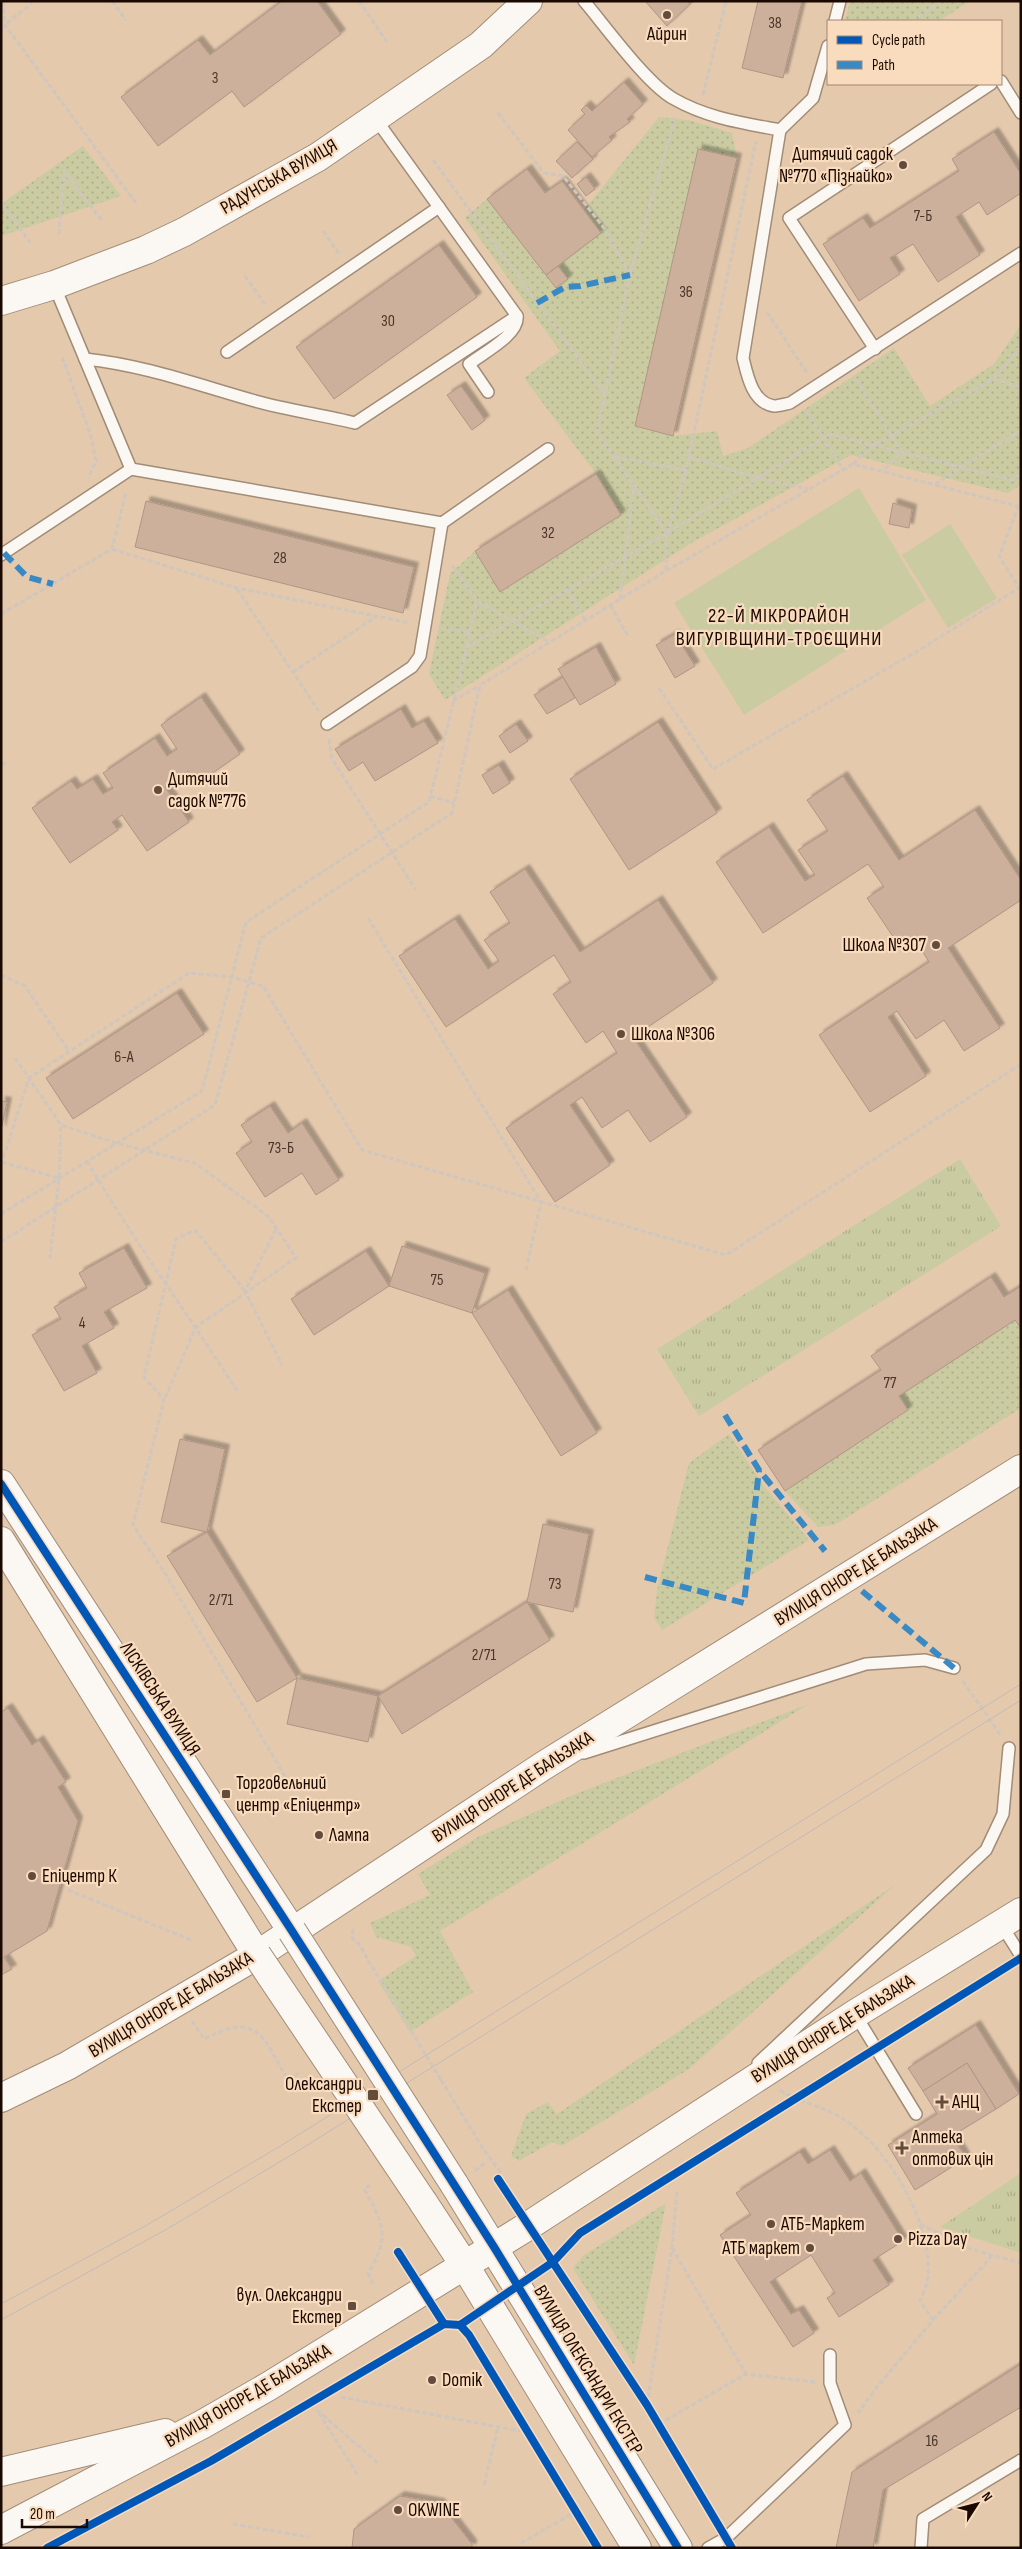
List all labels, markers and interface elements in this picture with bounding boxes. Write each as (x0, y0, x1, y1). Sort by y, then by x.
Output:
marker: Айрин (661, 9, 673, 21)
house number: 38 (768, 14, 782, 33)
legend (827, 20, 1002, 85)
place label: Айрин (646, 23, 687, 46)
text: Cycle path (872, 31, 925, 50)
text: Path (872, 56, 895, 75)
house number: 3 (212, 69, 218, 88)
street label: РАДУНСЬКА ВУЛИЦЯ (216, 134, 342, 220)
place label: Дитячий садок №770 «Пізнайко» (779, 143, 894, 188)
marker: Дитячий садок №770 «Пізнайко» (897, 159, 909, 171)
house number: 7-Б (914, 207, 932, 226)
house number: 36 (679, 283, 693, 302)
house number: 30 (381, 312, 395, 331)
house number: 32 (541, 524, 555, 543)
house number: 28 (273, 549, 287, 568)
district label: 22-Й МІКРОРАЙОН ВИГУРІВЩИНИ-ТРОЄЩИНИ (676, 604, 882, 651)
place label: Дитячий садок №776 (168, 768, 246, 813)
marker: Дитячий садок №776 (152, 784, 164, 796)
place label: Школа №307 (843, 934, 926, 957)
marker: Школа №307 (930, 939, 942, 951)
place label: Школа №306 (631, 1023, 715, 1046)
marker: Школа №306 (615, 1028, 627, 1040)
house number: 6-А (114, 1048, 134, 1067)
house number: 73-Б (268, 1139, 294, 1158)
house number: 75 (431, 1271, 443, 1290)
house number: 4 (79, 1314, 86, 1333)
house number: 77 (884, 1374, 897, 1393)
street label: ВУЛИЦЯ ОНОРЕ ДЕ БАЛЬЗАКА (770, 1512, 942, 1631)
house number: 73 (548, 1575, 562, 1594)
house number: 2/71 (209, 1591, 234, 1610)
street label: ЛІСКІВСЬКА ВУЛИЦЯ (114, 1637, 205, 1760)
house number: 2/71 (472, 1646, 497, 1665)
street label: ВУЛИЦЯ ОНОРЕ ДЕ БАЛЬЗАКА (428, 1726, 599, 1848)
place label: Торговельний центр «Епіцентр» (236, 1772, 361, 1817)
marker: Торговельний центр «Епіцентр» (220, 1788, 232, 1800)
place label: Лампа (328, 1824, 369, 1847)
marker: Лампа (313, 1829, 325, 1841)
place label: Епіцентр К (42, 1865, 117, 1888)
marker: Епіцентр К (26, 1870, 38, 1882)
street label: ВУЛИЦЯ ОНОРЕ ДЕ БАЛЬЗАКА (85, 1946, 258, 2063)
street label: ВУЛИЦЯ ОНОРЕ ДЕ БАЛЬЗАКА (747, 1969, 919, 2088)
place label: Олександри Екстер (285, 2073, 362, 2118)
marker: Олександри Екстер (366, 2088, 380, 2102)
place label: АНЦ (951, 2091, 980, 2114)
marker: АНЦ (936, 2096, 948, 2108)
place label: Аптека оптових цін (911, 2126, 994, 2171)
marker: Аптека оптових цін (896, 2142, 908, 2154)
place label: АТБ-Маркет (780, 2213, 865, 2236)
marker: АТБ-Маркет (765, 2218, 777, 2230)
place label: Pizza Day (908, 2228, 968, 2251)
marker: Pizza Day (892, 2233, 904, 2245)
place label: АТБ маркет (721, 2237, 800, 2260)
marker: АТБ маркет (804, 2242, 816, 2254)
street label: ВУЛИЦЯ ОЛЕКСАНДРИ ЕКСТЕР (528, 2281, 648, 2459)
place label: вул. Олександри Екстер (237, 2284, 342, 2329)
marker: вул. Олександри Екстер (346, 2300, 358, 2312)
street label: ВУЛИЦЯ ОНОРЕ ДЕ БАЛЬЗАКА (161, 2339, 336, 2453)
place label: Domik (442, 2369, 483, 2392)
marker: Domik (426, 2374, 438, 2386)
house number: 16 (926, 2432, 938, 2451)
north arrow (952, 2479, 1002, 2529)
text: N (978, 2489, 996, 2505)
scale bar (22, 2496, 88, 2528)
place label: OKWINE (408, 2499, 460, 2522)
marker: OKWINE (392, 2504, 404, 2516)
text: 20 m (30, 2505, 55, 2524)

